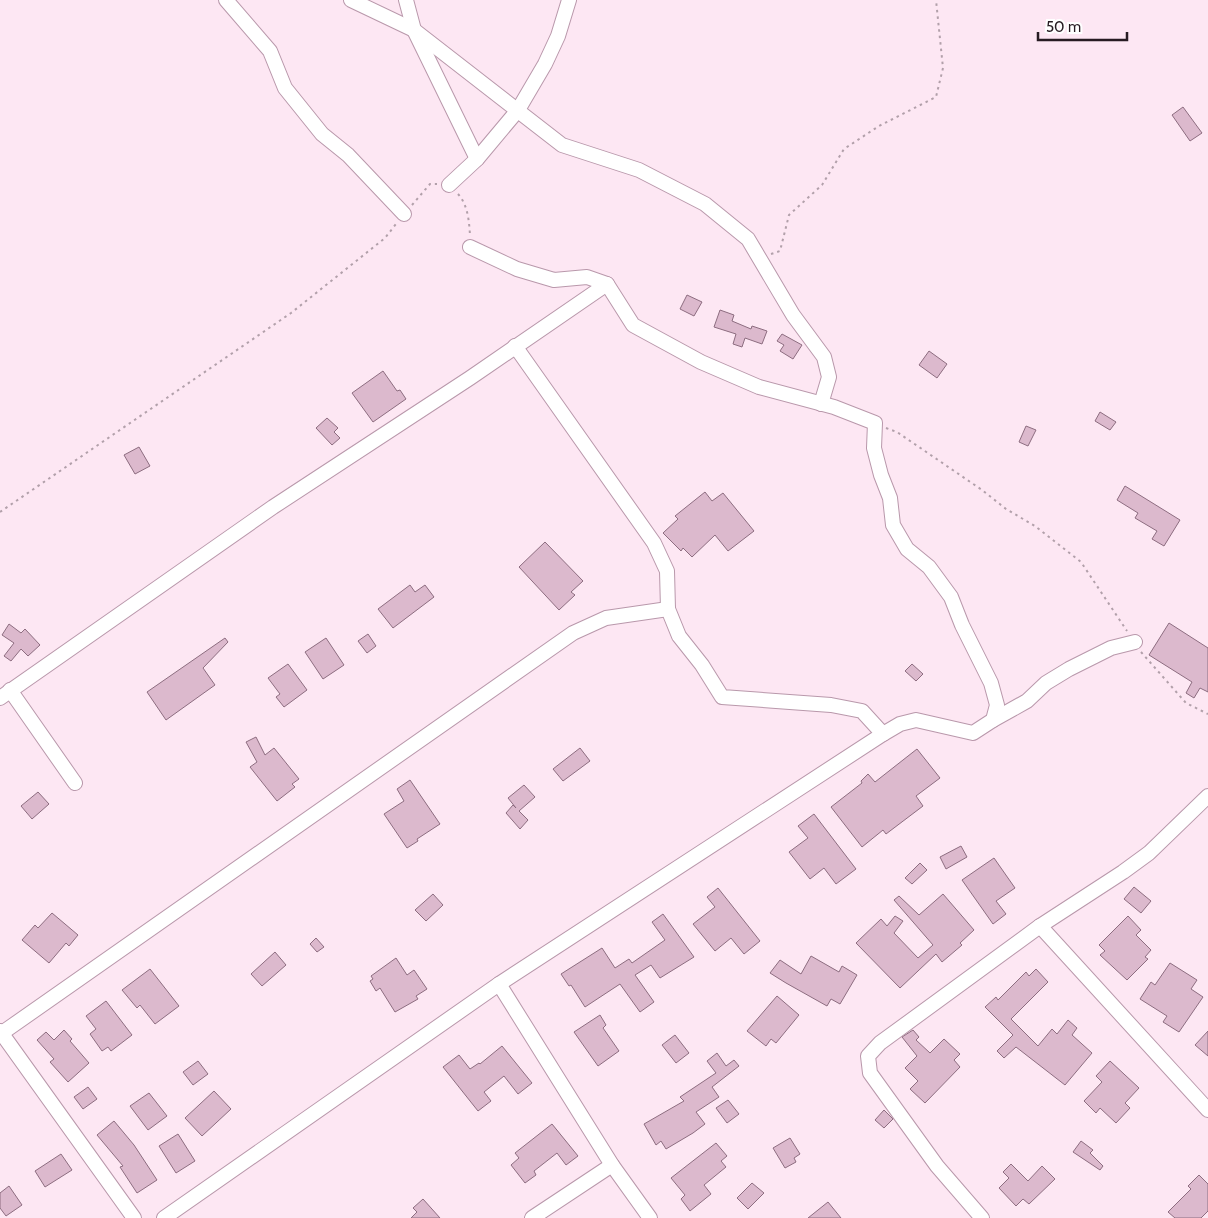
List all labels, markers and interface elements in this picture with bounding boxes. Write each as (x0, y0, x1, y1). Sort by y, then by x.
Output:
scale bar (1038, 10, 1127, 42)
text: 50 m (1046, 18, 1081, 36)

